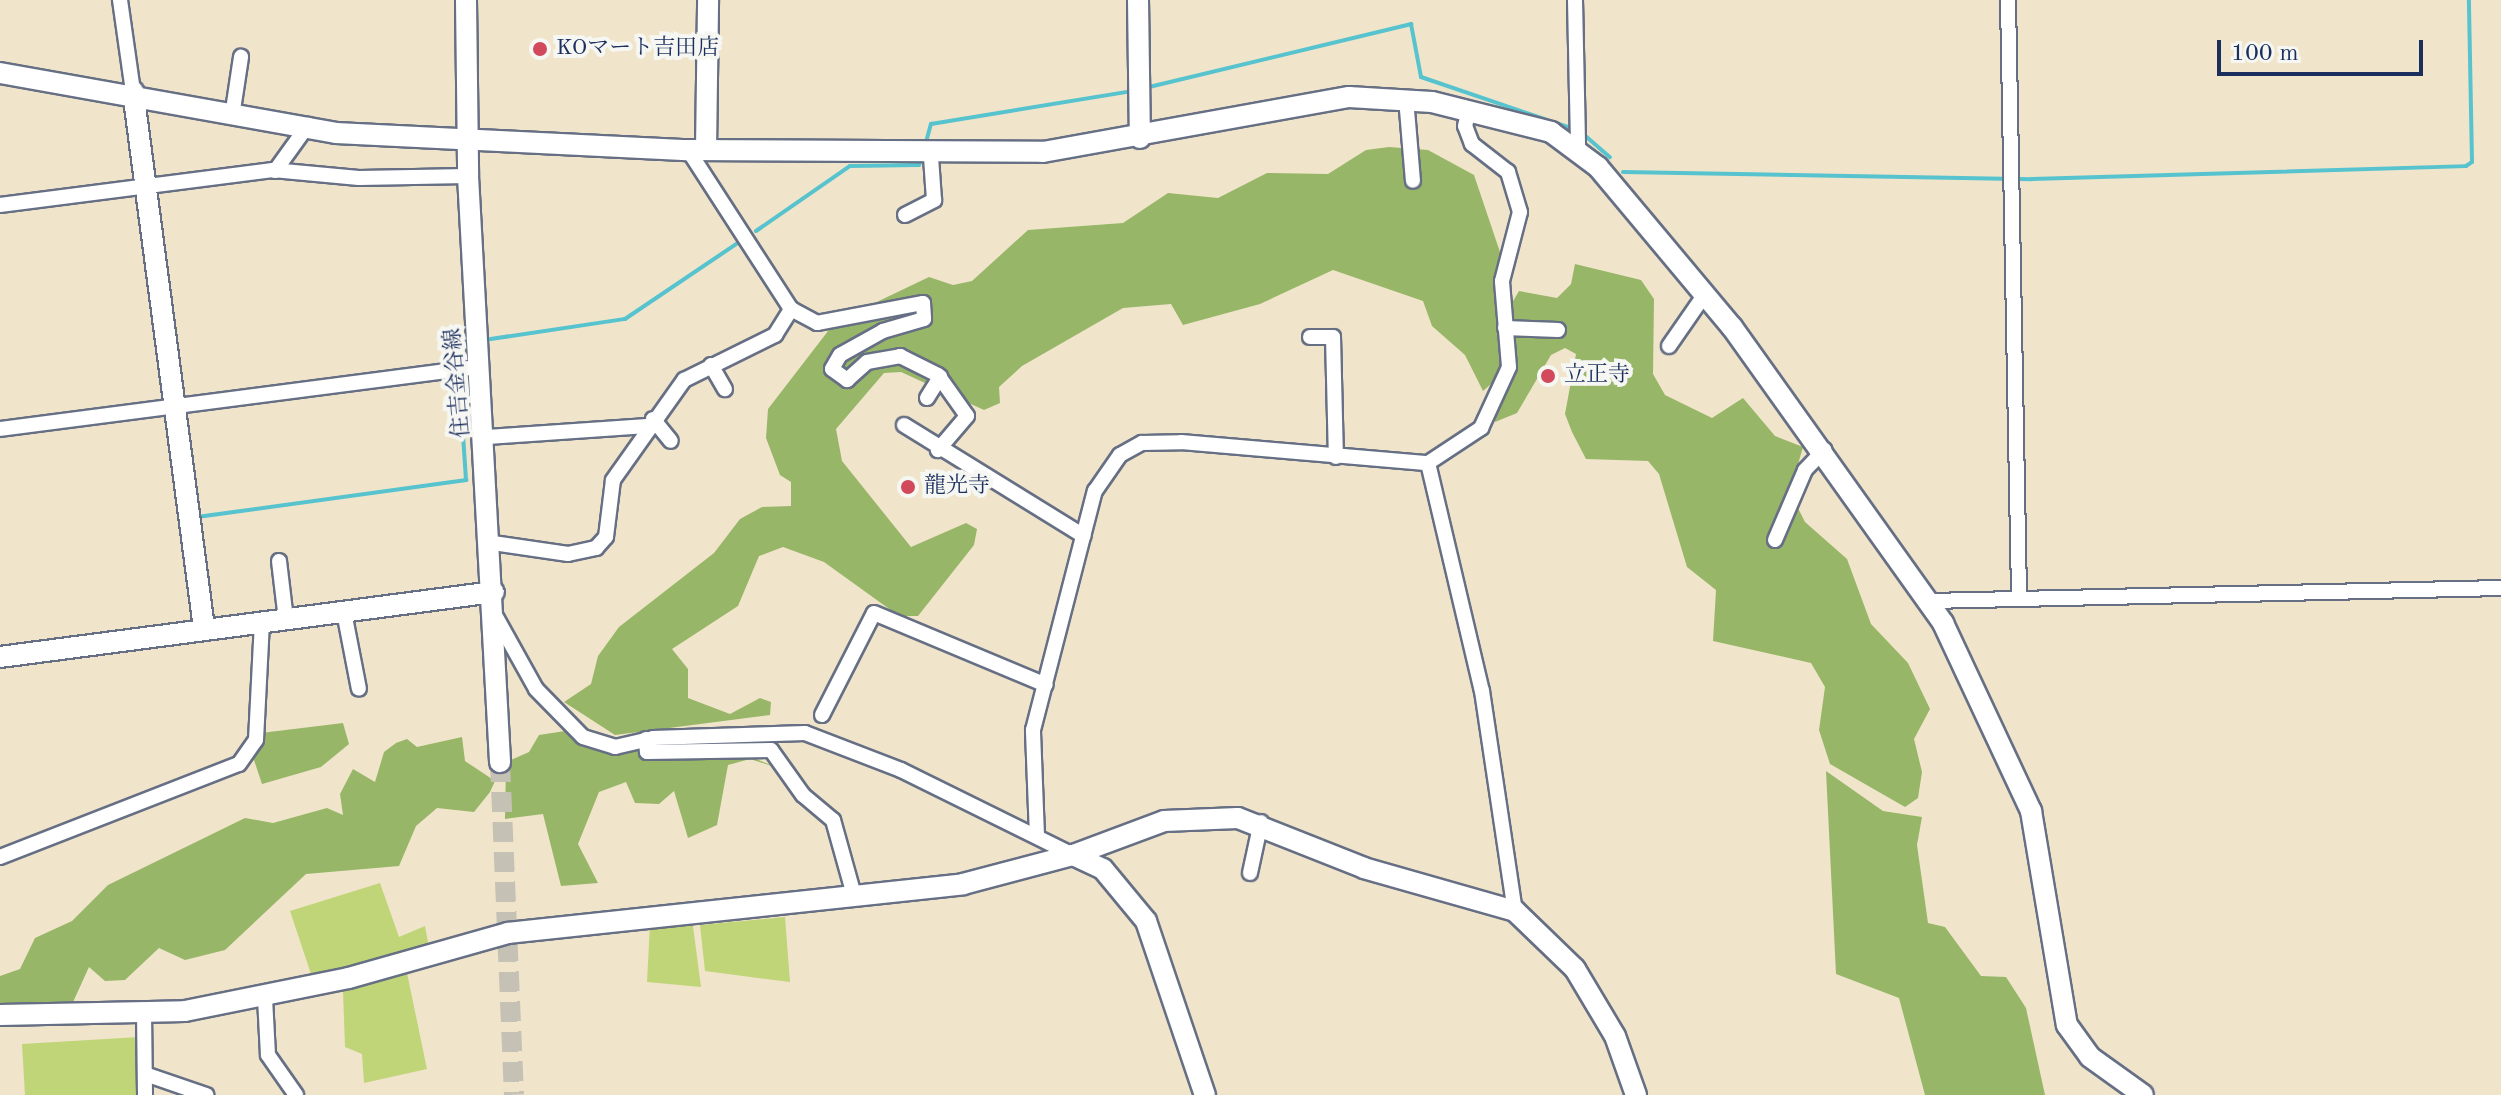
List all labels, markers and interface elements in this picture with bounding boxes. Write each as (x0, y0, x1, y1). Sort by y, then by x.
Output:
scale bar (2221, 24, 2427, 74)
place label: KOマート吉田店 (556, 36, 719, 62)
marker: KOマート吉田店 (531, 40, 549, 58)
text: 100 m (2231, 42, 2299, 66)
street label: 住吉金谷線 (440, 327, 476, 439)
place label: 立正寺 (1564, 363, 1630, 389)
marker: 立正寺 (1539, 367, 1557, 385)
place label: 龍光寺 (924, 474, 990, 500)
marker: 龍光寺 (899, 478, 917, 496)

